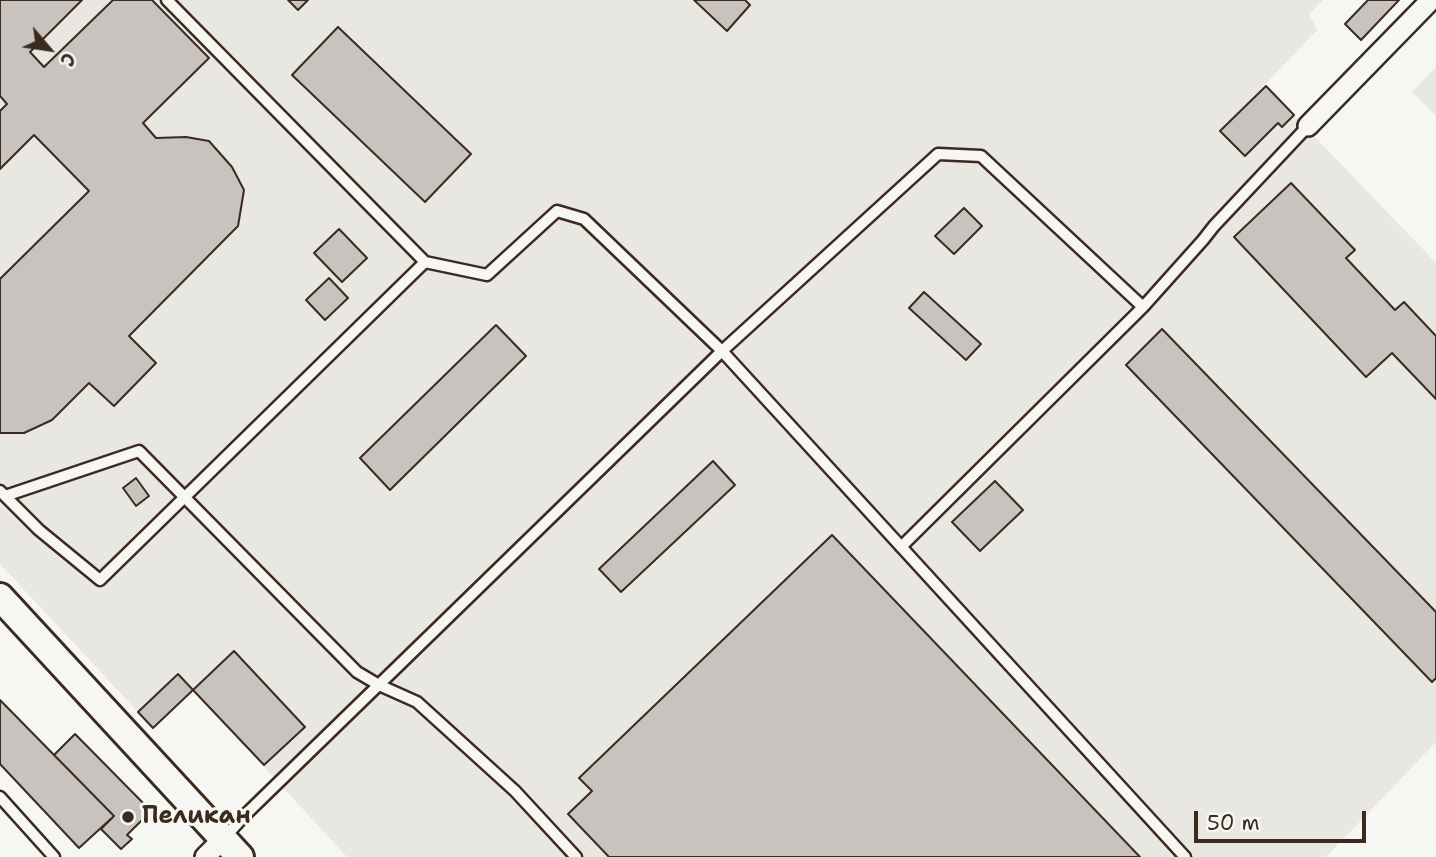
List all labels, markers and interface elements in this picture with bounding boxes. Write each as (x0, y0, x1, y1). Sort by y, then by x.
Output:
north arrow (14, 14, 84, 84)
text: С (54, 48, 82, 71)
scale bar (1198, 798, 1370, 842)
place label: Пеликан (142, 803, 251, 831)
marker: Пеликан (120, 809, 136, 825)
text: 50 m (1207, 809, 1260, 837)

